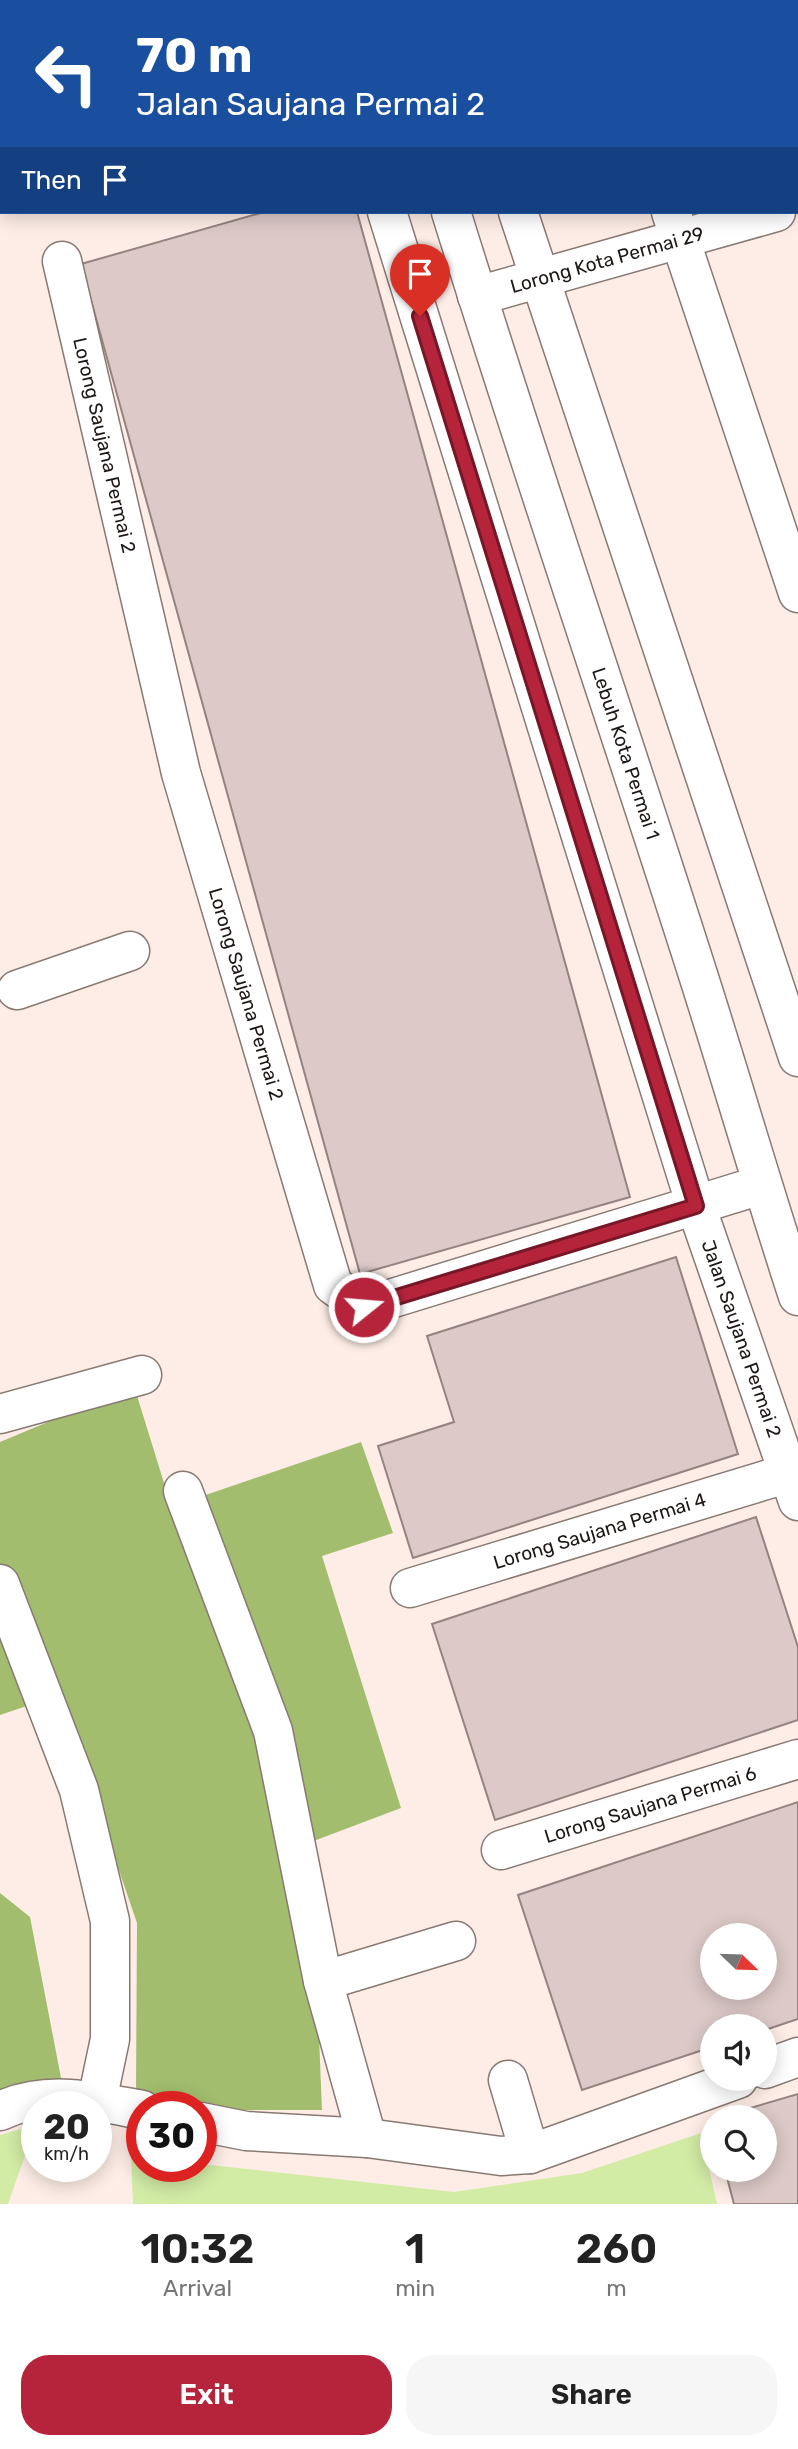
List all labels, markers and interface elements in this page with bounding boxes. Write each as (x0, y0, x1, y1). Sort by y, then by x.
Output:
text: 70 m (136, 26, 253, 84)
icon: left (21, 28, 112, 119)
text: Jalan Saujana Permai 2 (136, 85, 485, 123)
icon: arrive (96, 161, 134, 199)
text: Then (21, 165, 82, 196)
street label: Lorong Kota Permai 29 (507, 221, 706, 298)
pin (390, 244, 450, 316)
icon: arrive (401, 255, 439, 293)
street label: Lorong Saujana Permai 2 (69, 335, 141, 555)
street label: Lebuh Kota Permai 1 (587, 665, 665, 842)
street label: Lorong Saujana Permai 2 (204, 885, 289, 1103)
street label: Jalan Saujana Permai 2 (697, 1237, 787, 1440)
position arrow (327, 1270, 401, 1344)
street label: Lorong Saujana Permai 4 (490, 1487, 709, 1574)
street label: Lorong Saujana Permai 6 (541, 1761, 759, 1848)
north arrow (700, 1923, 777, 2000)
map controls (700, 1923, 777, 2182)
button: sound (700, 2014, 777, 2091)
speed limit sign: 30 (126, 2091, 217, 2182)
button: search (700, 2105, 777, 2182)
text: 20 (43, 2106, 90, 2148)
text: km/h (44, 2143, 89, 2165)
text: 10:32 (141, 2224, 254, 2274)
text: 1 (405, 2224, 425, 2274)
text: 260 (576, 2224, 657, 2274)
text: Arrival (163, 2274, 232, 2302)
text: min (395, 2274, 435, 2302)
text: m (606, 2274, 627, 2302)
button: Exit (21, 2355, 392, 2435)
button: Share (406, 2355, 777, 2435)

